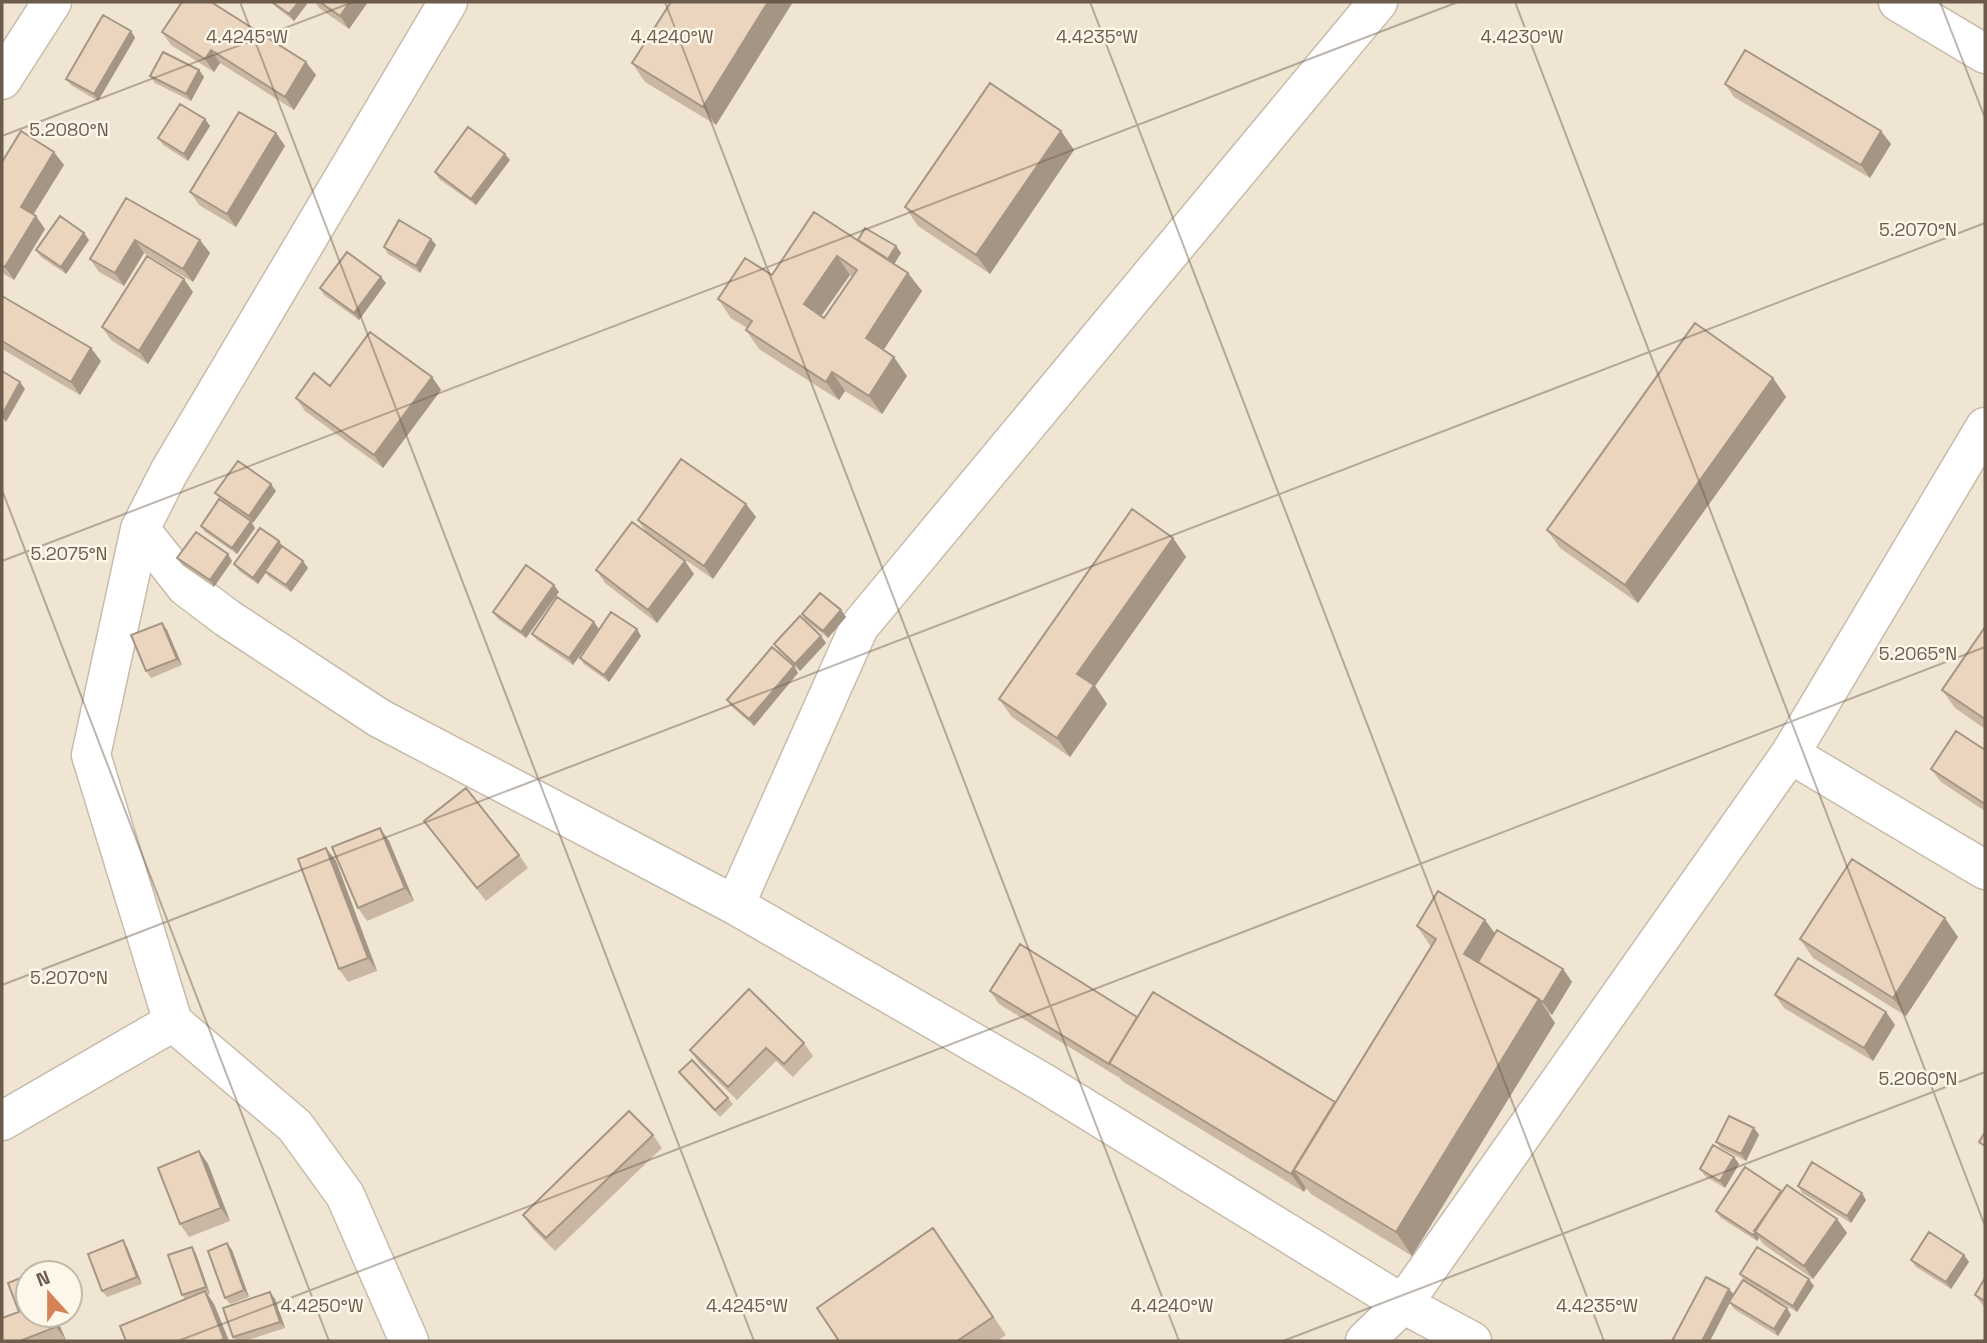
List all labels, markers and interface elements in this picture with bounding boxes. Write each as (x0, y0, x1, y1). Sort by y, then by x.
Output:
text: 4.4245°W (206, 25, 288, 48)
text: 4.4240°W (631, 25, 714, 48)
text: 4.4235°W (1056, 25, 1138, 48)
text: 4.4230°W (1481, 25, 1564, 48)
text: 5.2080°N (29, 118, 109, 141)
text: 5.2070°N (1879, 218, 1957, 241)
text: 5.2075°N (30, 542, 108, 565)
text: 5.2065°N (1879, 642, 1957, 665)
text: 5.2070°N (30, 966, 108, 989)
text: 5.2060°N (1878, 1067, 1958, 1090)
north arrow (14, 1259, 84, 1329)
text: N (33, 1265, 54, 1293)
text: 4.4250°W (281, 1294, 364, 1317)
text: 4.4245°W (706, 1294, 788, 1317)
text: 4.4240°W (1131, 1294, 1214, 1317)
text: 4.4235°W (1556, 1294, 1638, 1317)

